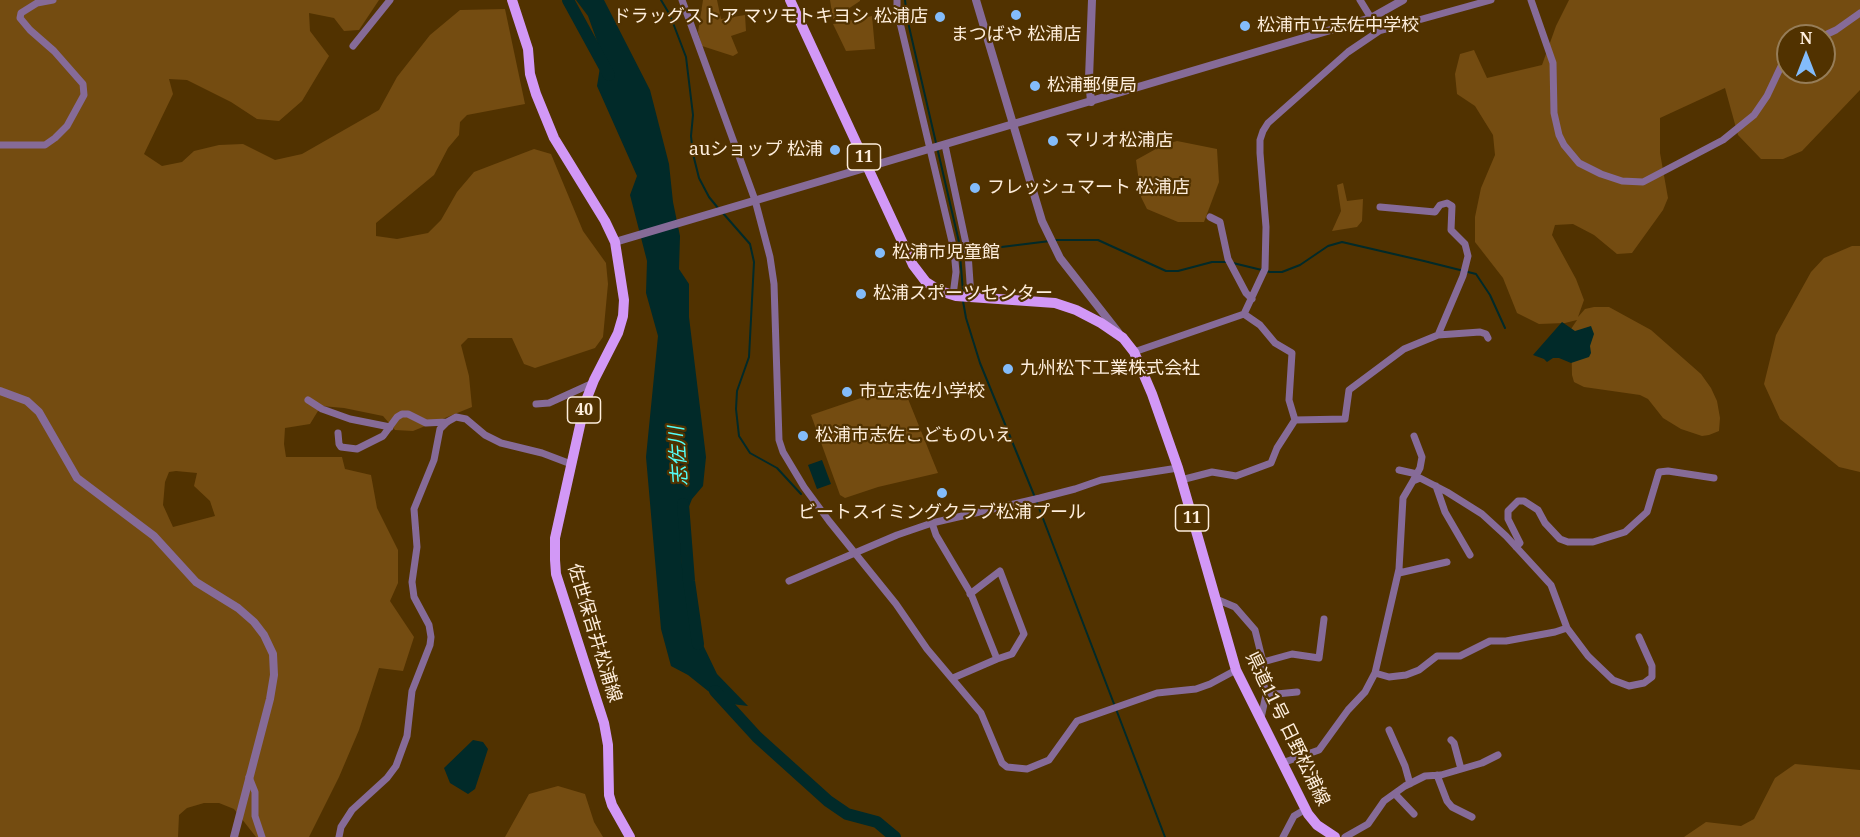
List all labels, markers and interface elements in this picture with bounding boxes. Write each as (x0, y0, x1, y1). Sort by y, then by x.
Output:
place label: ドラッグストア マツモトキヨシ 松浦店 (613, 6, 928, 28)
marker: まつばや 松浦店 (1009, 8, 1023, 22)
marker: ドラッグストア マツモトキヨシ 松浦店 (933, 10, 947, 24)
place label: 松浦市立志佐中学校 (1257, 15, 1419, 37)
marker: 松浦市立志佐中学校 (1238, 19, 1252, 33)
place label: まつばや 松浦店 (951, 24, 1081, 46)
north arrow (1776, 24, 1836, 84)
text: N (1800, 27, 1812, 49)
place label: 松浦郵便局 (1047, 75, 1137, 97)
marker: 松浦郵便局 (1028, 79, 1042, 93)
place label: マリオ松浦店 (1065, 130, 1173, 152)
marker: マリオ松浦店 (1046, 134, 1060, 148)
place label: auショップ 松浦 (689, 139, 823, 161)
marker: auショップ 松浦 (828, 143, 842, 157)
road number: 11 (848, 144, 880, 170)
place label: フレッシュマート 松浦店 (987, 177, 1190, 199)
marker: フレッシュマート 松浦店 (968, 181, 982, 195)
place label: 松浦市児童館 (892, 242, 1000, 264)
marker: 松浦市児童館 (873, 246, 887, 260)
place label: 松浦スポーツセンター (873, 283, 1053, 305)
marker: 松浦スポーツセンター (854, 287, 868, 301)
place label: 九州松下工業株式会社 (1020, 358, 1200, 380)
marker: 九州松下工業株式会社 (1001, 362, 1015, 376)
place label: 市立志佐小学校 (859, 381, 985, 403)
marker: 市立志佐小学校 (840, 385, 854, 399)
road number: 40 (568, 397, 600, 423)
water label: 志佐川 (665, 425, 693, 487)
place label: 松浦市志佐こどものいえ (815, 425, 1013, 447)
marker: 松浦市志佐こどものいえ (796, 429, 810, 443)
marker: ビートスイミングクラブ松浦プール (935, 486, 949, 500)
place label: ビートスイミングクラブ松浦プール (798, 502, 1086, 524)
road number: 11 (1176, 505, 1208, 531)
street label: 佐世保吉井松浦線 (563, 561, 625, 705)
street label: 県道11号 日野松浦線 (1240, 648, 1334, 810)

